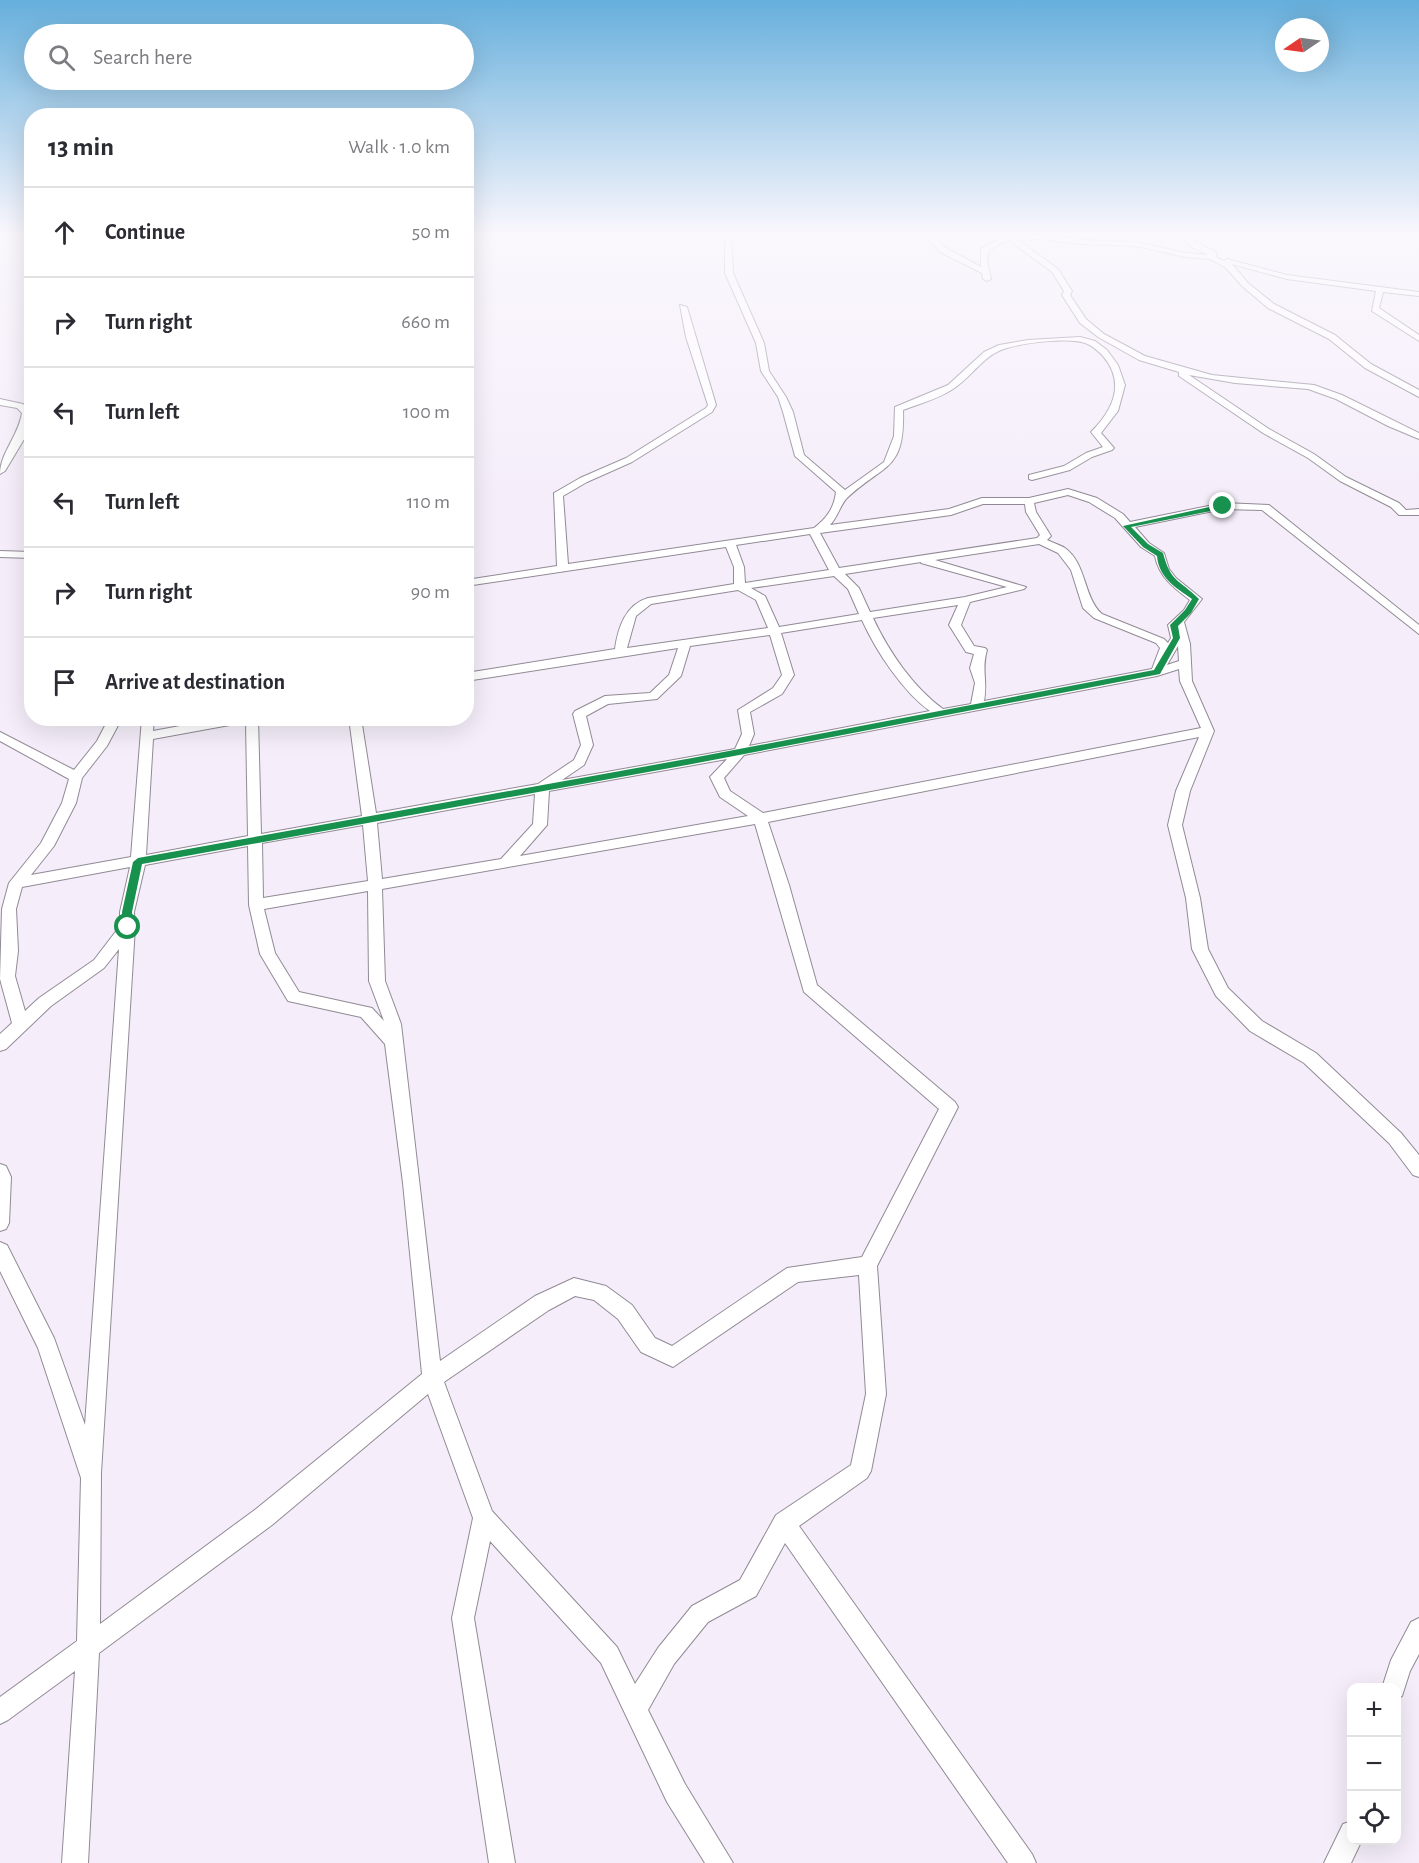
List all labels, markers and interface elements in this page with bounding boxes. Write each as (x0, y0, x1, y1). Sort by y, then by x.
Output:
north arrow (1275, 18, 1329, 72)
search box (24, 24, 474, 90)
icon: search (45, 41, 78, 74)
text: Search here (93, 46, 192, 68)
text: 13 min (48, 134, 114, 160)
text: Walk · 1.0 km (348, 137, 450, 157)
icon: ahead (48, 216, 81, 249)
text: Continue (105, 221, 185, 243)
text: 50 m (412, 222, 450, 242)
icon: right (48, 306, 81, 339)
text: Turn right (105, 311, 192, 333)
text: 660 m (401, 312, 450, 332)
icon: left (48, 396, 81, 429)
text: Turn left (105, 401, 179, 423)
text: 100 m (403, 402, 450, 422)
icon: left (48, 486, 81, 519)
text: Turn left (105, 491, 179, 513)
text: 110 m (406, 492, 450, 512)
route end (1209, 492, 1235, 518)
icon: right (48, 576, 81, 609)
text: Turn right (105, 581, 192, 603)
text: 90 m (411, 582, 450, 602)
icon: arrive (48, 666, 81, 699)
text: Arrive at destination (105, 671, 285, 693)
route start (114, 913, 140, 939)
map controls (1347, 1683, 1401, 1845)
button: + (1347, 1683, 1401, 1737)
button: − (1347, 1737, 1401, 1791)
button: locate (1347, 1791, 1401, 1845)

